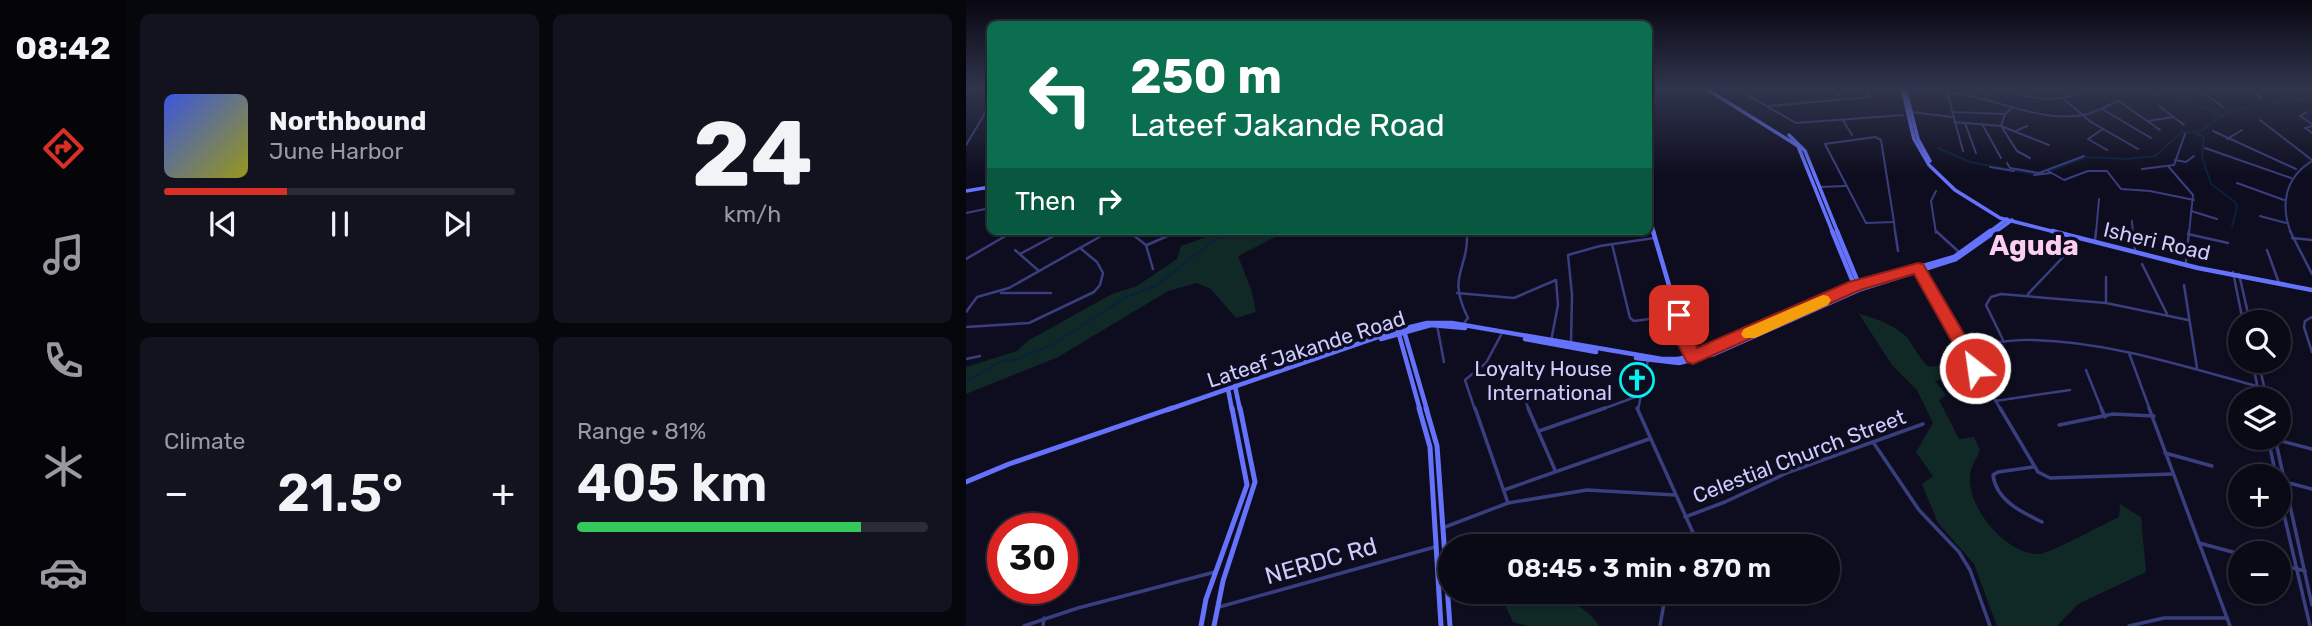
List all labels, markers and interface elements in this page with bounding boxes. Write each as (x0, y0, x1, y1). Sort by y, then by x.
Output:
text: 08:42 (15, 29, 111, 67)
text: 250 m (1130, 47, 1282, 105)
icon: left (1015, 49, 1106, 140)
text: 24 (692, 100, 813, 208)
text: Northbound (269, 106, 427, 137)
text: Lateef Jakande Road (1130, 106, 1445, 144)
icon: directions (39, 124, 88, 173)
text: June Harbor (269, 137, 403, 165)
icon: right (1090, 182, 1128, 220)
text: Then (1015, 186, 1076, 217)
text: km/h (724, 200, 781, 228)
icon: previous (204, 205, 242, 243)
icon: pause (321, 205, 359, 243)
icon: next (438, 205, 476, 243)
street label: Isheri Road (2101, 217, 2213, 265)
district label: Aguda (1989, 229, 2079, 262)
icon: music (39, 230, 88, 279)
pin (1649, 285, 1709, 345)
icon: arrive (1660, 296, 1698, 334)
street label: Lateef Jakande Road (1204, 305, 1408, 393)
map controls (2228, 310, 2291, 604)
button: search (2228, 310, 2291, 373)
position arrow (1938, 331, 2012, 405)
icon: phone (39, 336, 88, 385)
place label: Loyalty House International (1474, 356, 1612, 405)
church icon: Loyalty House International (1618, 361, 1656, 399)
button: layers (2228, 387, 2291, 450)
street label: Celestial Church Street (1689, 404, 1909, 508)
text: Range · 81% (577, 417, 706, 445)
text: Climate (164, 427, 245, 455)
icon: climate (39, 442, 88, 491)
text: 405 km (577, 452, 768, 514)
text: 21.5° (277, 462, 403, 524)
button: + (2228, 464, 2291, 527)
text: − (164, 470, 189, 516)
text: + (491, 470, 515, 516)
speed limit sign: 30 (987, 513, 1078, 604)
street label: NERDC Rd (1262, 532, 1380, 590)
button: − (2228, 541, 2291, 604)
icon: car (39, 548, 88, 597)
text: 08:45 · 3 min · 870 m (1507, 553, 1771, 584)

